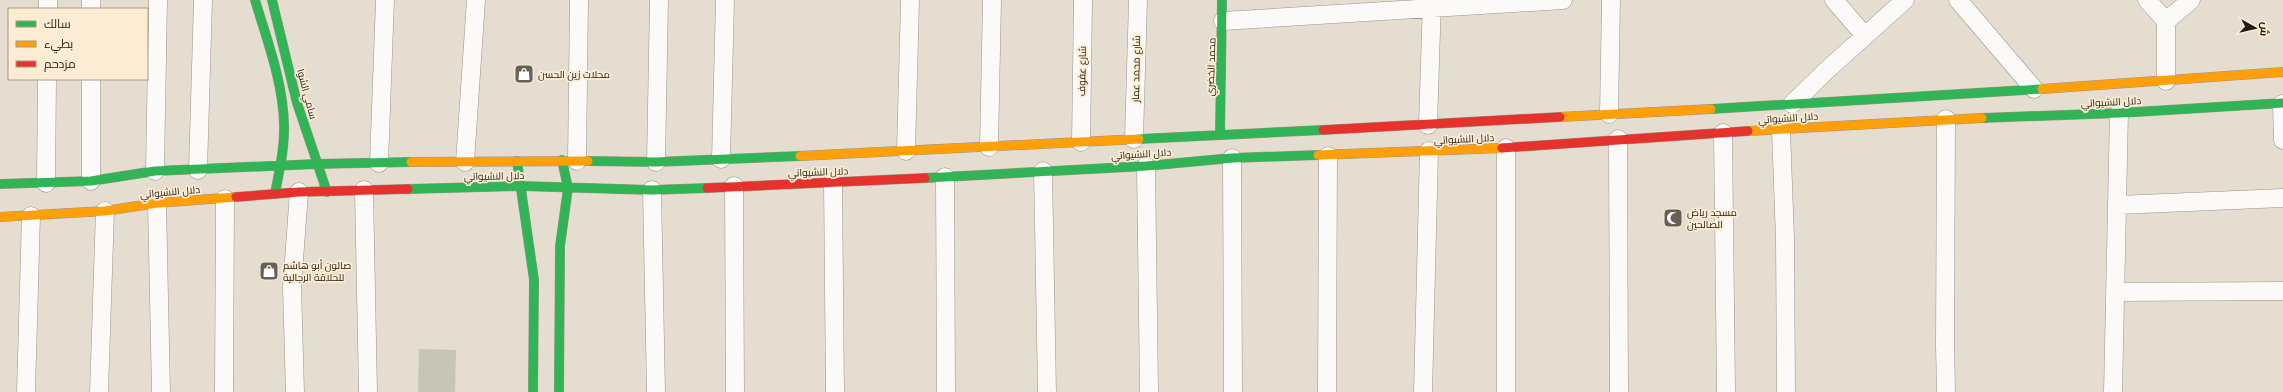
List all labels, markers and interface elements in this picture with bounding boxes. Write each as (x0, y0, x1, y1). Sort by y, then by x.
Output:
legend (8, 8, 148, 80)
north arrow (2235, 8, 2275, 48)
text: سالك (44, 17, 71, 31)
text: ش (2257, 21, 2272, 37)
street label: شارع محمد عمار (1130, 35, 1143, 104)
text: بطيء (44, 37, 73, 54)
street label: محمد الخضري (1204, 37, 1220, 97)
street label: شارع عفوف (1076, 46, 1089, 96)
text: مزدحم (44, 57, 76, 72)
shop icon: محلات زين الحسن (513, 63, 535, 85)
street label: سامي الشوا (293, 68, 319, 121)
place label: محلات زين الحسن (538, 69, 610, 81)
street label: دلال النشيواتي (2081, 95, 2142, 111)
street label: دلال النشيواتي (1758, 110, 1819, 128)
street label: دلال النشيواتي (1434, 132, 1495, 148)
street label: دلال النشيواتي (1111, 146, 1172, 164)
street label: دلال النشيواتي (788, 165, 849, 181)
street label: دلال النشيواتي (464, 170, 524, 184)
street label: دلال النشيواتي (139, 184, 201, 202)
mosque icon: مسجد رياض الصالحين (1662, 207, 1684, 229)
place label: مسجد رياض الصالحين (1687, 207, 1737, 231)
place label: صالون أبو هاشم للحلاقة الرجالية (283, 259, 351, 283)
shop icon: صالون أبو هاشم للحلاقة الرجالية (258, 260, 280, 282)

